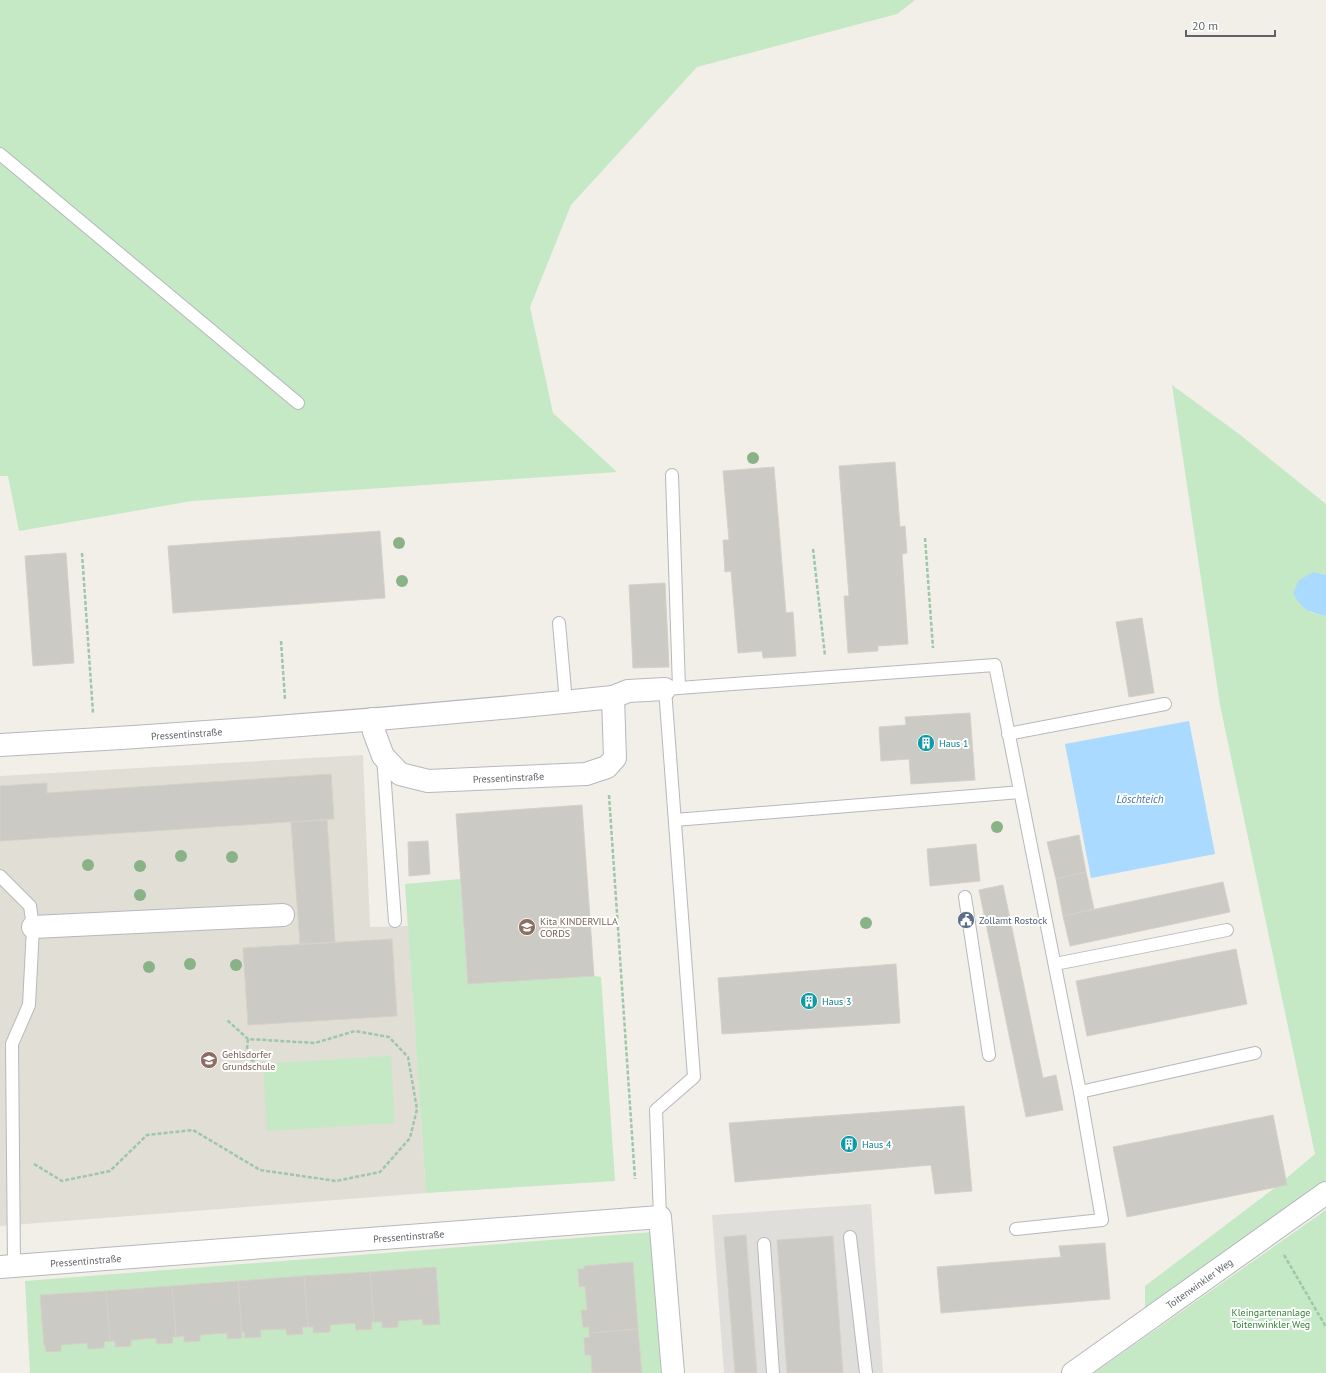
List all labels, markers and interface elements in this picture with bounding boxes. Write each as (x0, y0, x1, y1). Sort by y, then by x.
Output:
scale bar (1186, 12, 1275, 38)
text: 20 m (1192, 18, 1218, 33)
street label: Pressentinstraße (151, 725, 223, 743)
building icon: Haus 1 (916, 733, 936, 753)
place label: Haus 1 (939, 737, 968, 750)
street label: Pressentinstraße (473, 770, 544, 786)
water label: Löschteich (1116, 792, 1164, 806)
public building icon: Zollamt Rostock (956, 910, 976, 930)
place label: Zollamt Rostock (979, 914, 1047, 927)
place label: Kita KINDERVILLA CORDS (540, 915, 618, 940)
school or university icon: Kita KINDERVILLA CORDS (517, 917, 537, 937)
building icon: Haus 3 (799, 991, 819, 1011)
place label: Haus 3 (822, 995, 851, 1008)
place label: Gehlsdorfer Grundschule (222, 1048, 275, 1073)
school or university icon: Gehlsdorfer Grundschule (199, 1050, 219, 1070)
building icon: Haus 4 (839, 1134, 859, 1154)
place label: Haus 4 (862, 1138, 892, 1151)
street label: Pressentinstraße (373, 1227, 445, 1246)
street label: Pressentinstraße (50, 1252, 122, 1270)
street label: Toitenwinkler Weg (1164, 1255, 1235, 1312)
park label: Kleingartenanlage Toitenwinkler Weg (1232, 1306, 1310, 1331)

